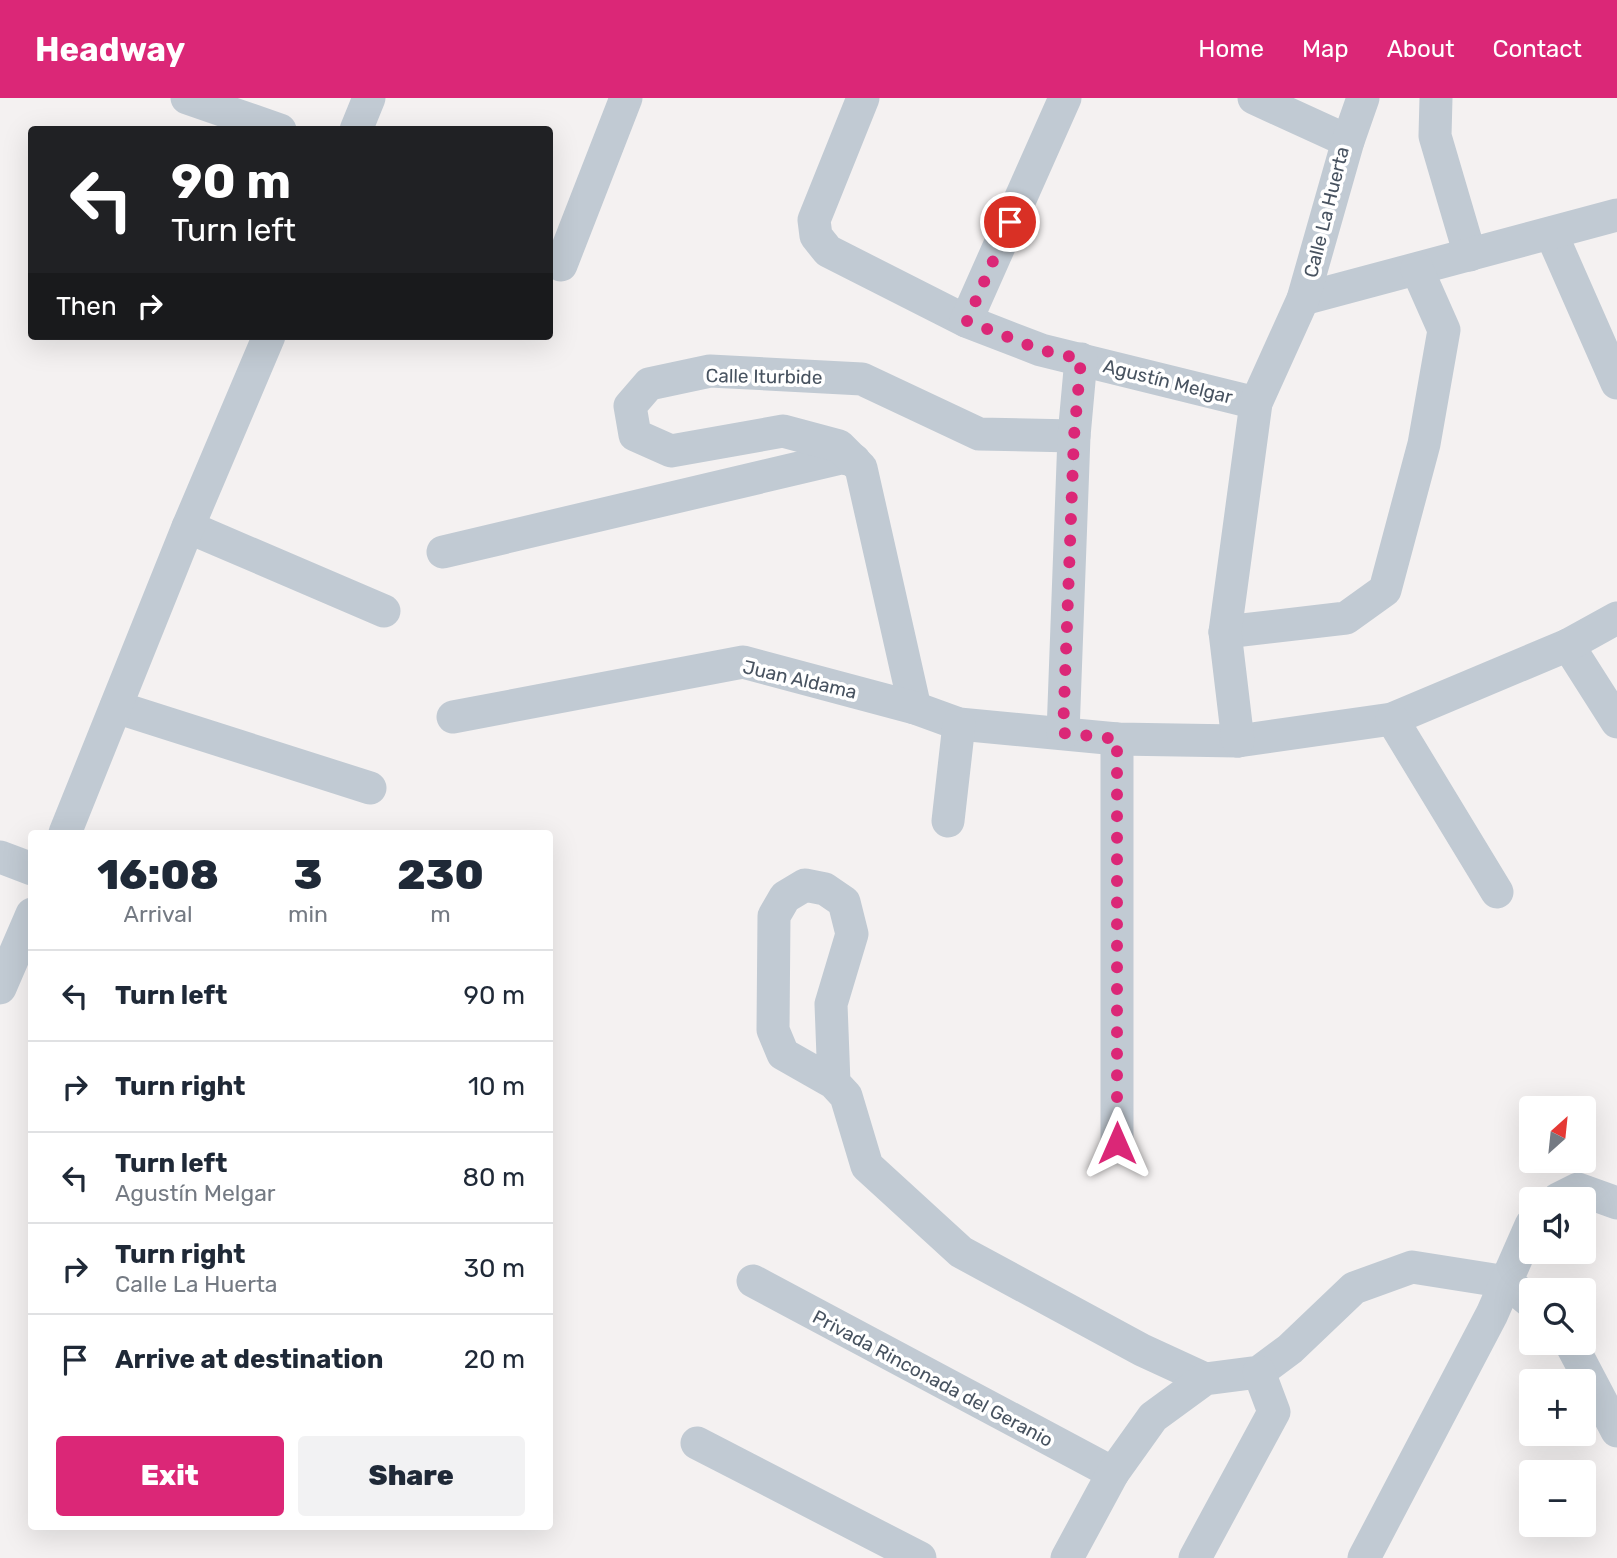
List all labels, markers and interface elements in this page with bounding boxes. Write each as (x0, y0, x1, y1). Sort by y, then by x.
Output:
text: Headway (35, 30, 185, 69)
text: Home (1198, 35, 1264, 63)
text: Map (1302, 35, 1349, 63)
text: About (1387, 35, 1455, 63)
text: Contact (1493, 35, 1582, 63)
street label: Calle La Huerta (1299, 144, 1354, 280)
text: 90 m (171, 152, 291, 210)
icon: left (56, 154, 147, 245)
pin (980, 192, 1040, 252)
icon: arrive (991, 203, 1029, 241)
text: Turn left (171, 211, 296, 249)
icon: right (131, 287, 169, 325)
text: Then (56, 291, 117, 322)
street label: Agustín Melgar (1101, 354, 1236, 409)
street label: Calle Iturbide (705, 364, 823, 389)
street label: Juan Aldama (741, 655, 859, 704)
text: 16:08 (97, 850, 219, 900)
text: 3 (294, 850, 322, 900)
text: 230 (397, 850, 484, 900)
text: Arrival (124, 900, 193, 928)
text: min (288, 900, 328, 928)
text: m (430, 900, 451, 928)
icon: left (56, 977, 94, 1015)
text: Turn left (115, 980, 227, 1011)
text: 90 m (464, 980, 525, 1011)
icon: right (56, 1068, 94, 1106)
text: Turn right (115, 1071, 245, 1102)
text: 10 m (468, 1071, 525, 1102)
north arrow (1519, 1096, 1596, 1172)
map controls (1519, 1096, 1596, 1537)
position arrow (1080, 1106, 1154, 1180)
text: Turn left (115, 1148, 227, 1179)
icon: left (56, 1159, 94, 1197)
text: 80 m (462, 1162, 525, 1193)
text: Agustín Melgar (115, 1179, 276, 1207)
button: sound (1519, 1187, 1596, 1264)
text: Turn right (115, 1239, 245, 1270)
icon: right (56, 1250, 94, 1288)
text: 30 m (463, 1253, 525, 1284)
text: Calle La Huerta (115, 1270, 278, 1298)
button: search (1519, 1278, 1596, 1355)
street label: Privada Rinconada del Geranio (809, 1305, 1057, 1452)
icon: arrive (56, 1341, 94, 1379)
text: Arrive at destination (115, 1344, 383, 1375)
text: 20 m (464, 1344, 525, 1375)
button: + (1519, 1369, 1596, 1446)
button: Exit (56, 1436, 284, 1516)
button: Share (298, 1436, 525, 1516)
button: − (1519, 1460, 1596, 1537)

